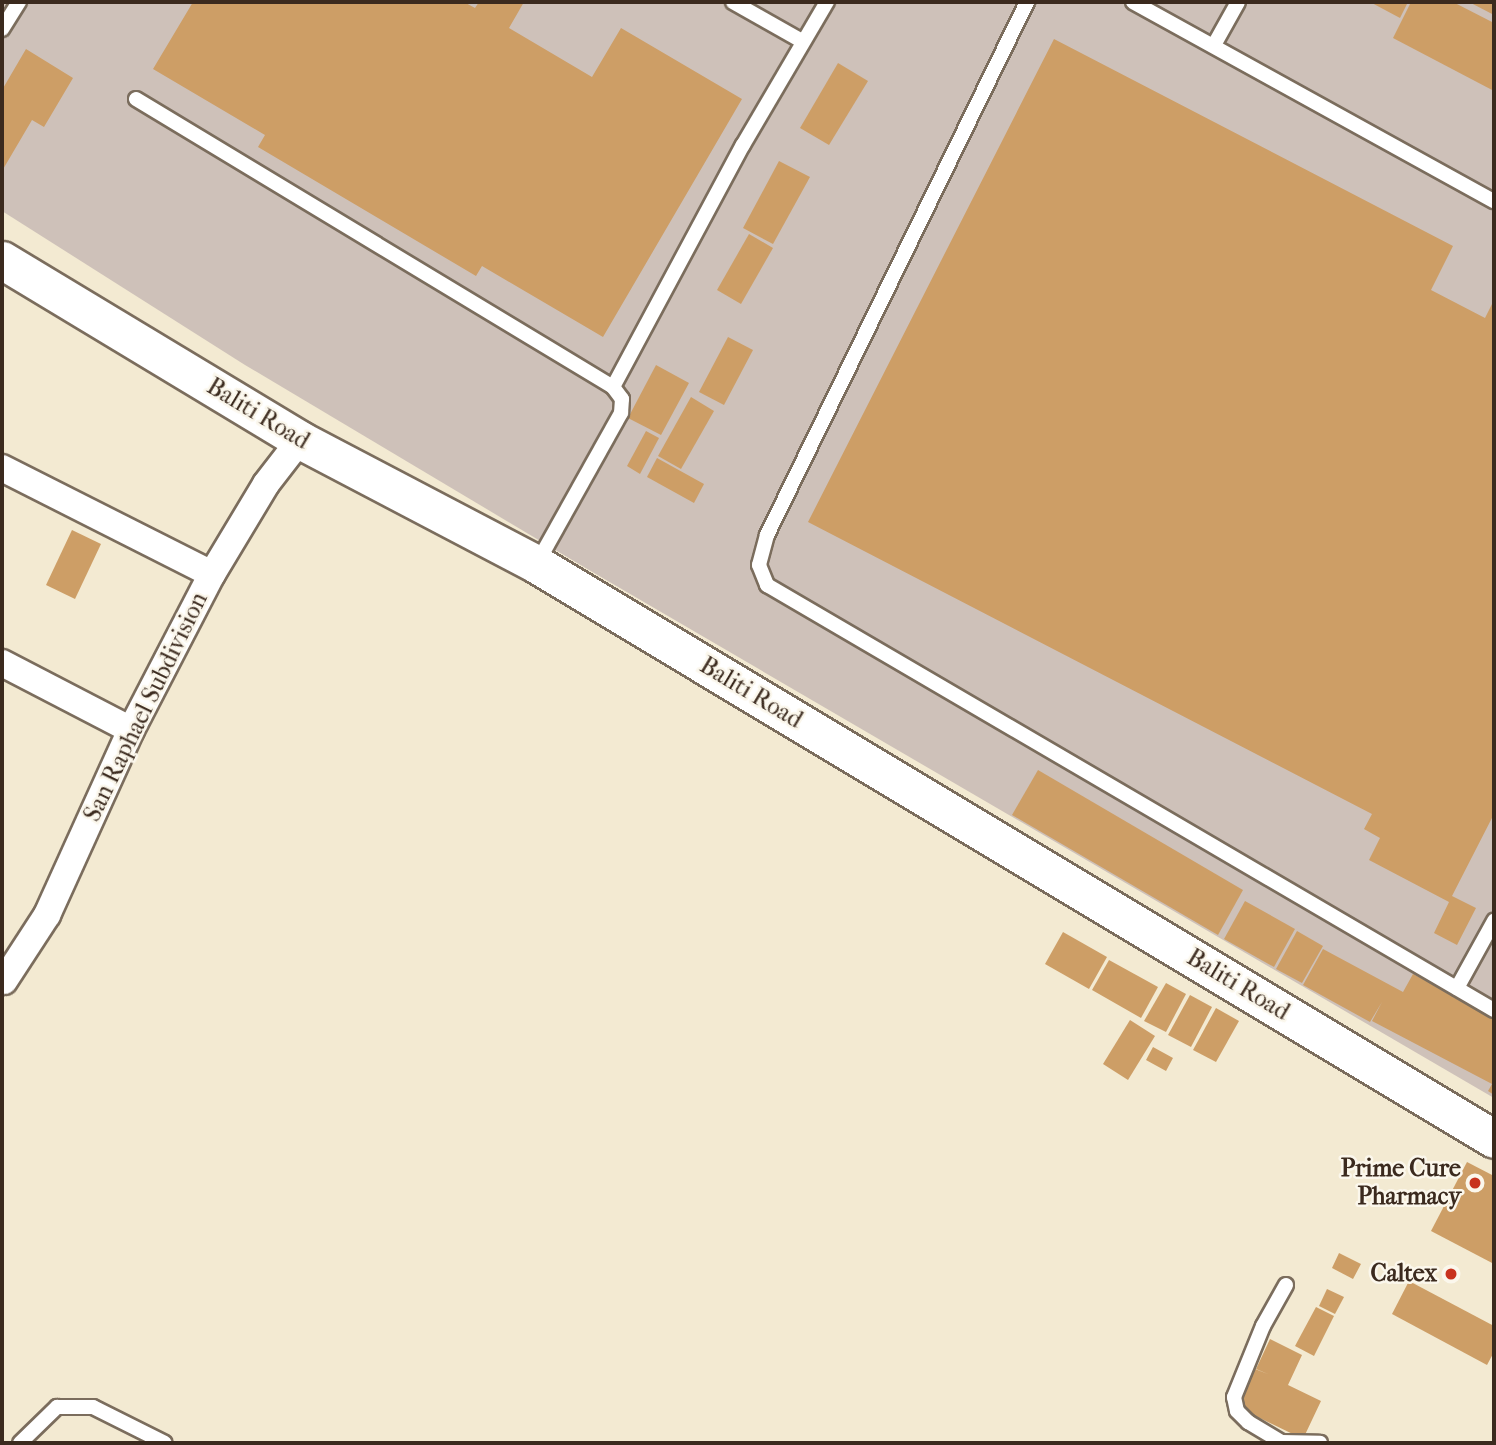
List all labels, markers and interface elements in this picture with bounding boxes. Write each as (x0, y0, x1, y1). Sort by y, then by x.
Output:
street label: Baliti Road (202, 372, 314, 456)
street label: San Raphael Subdivision (78, 588, 214, 826)
street label: Baliti Road (695, 651, 807, 735)
street label: Baliti Road (1182, 943, 1294, 1027)
place label: Prime Cure Pharmacy (1341, 1155, 1461, 1211)
marker: Prime Cure Pharmacy (1467, 1175, 1483, 1191)
place label: Caltex (1370, 1260, 1437, 1288)
marker: Caltex (1443, 1266, 1459, 1282)

